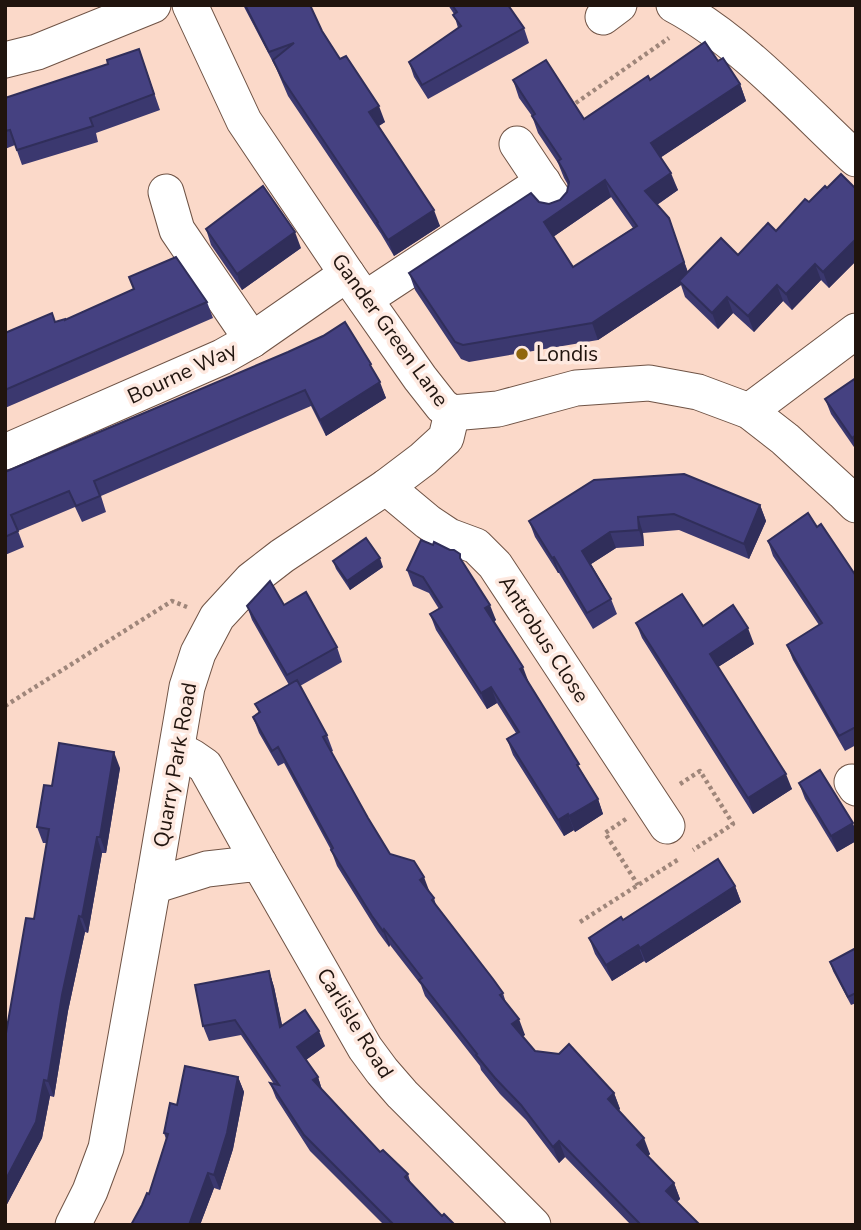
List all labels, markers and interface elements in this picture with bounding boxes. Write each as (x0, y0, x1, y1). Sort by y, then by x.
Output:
street label: Gander Green Lane (325, 248, 455, 412)
street label: Bourne Way (123, 335, 241, 410)
place label: Londis (536, 340, 598, 368)
marker: Londis (514, 346, 530, 362)
street label: Antrobus Close (492, 570, 596, 708)
street label: Quarry Park Road (147, 680, 203, 850)
street label: Carlisle Road (310, 963, 400, 1083)

